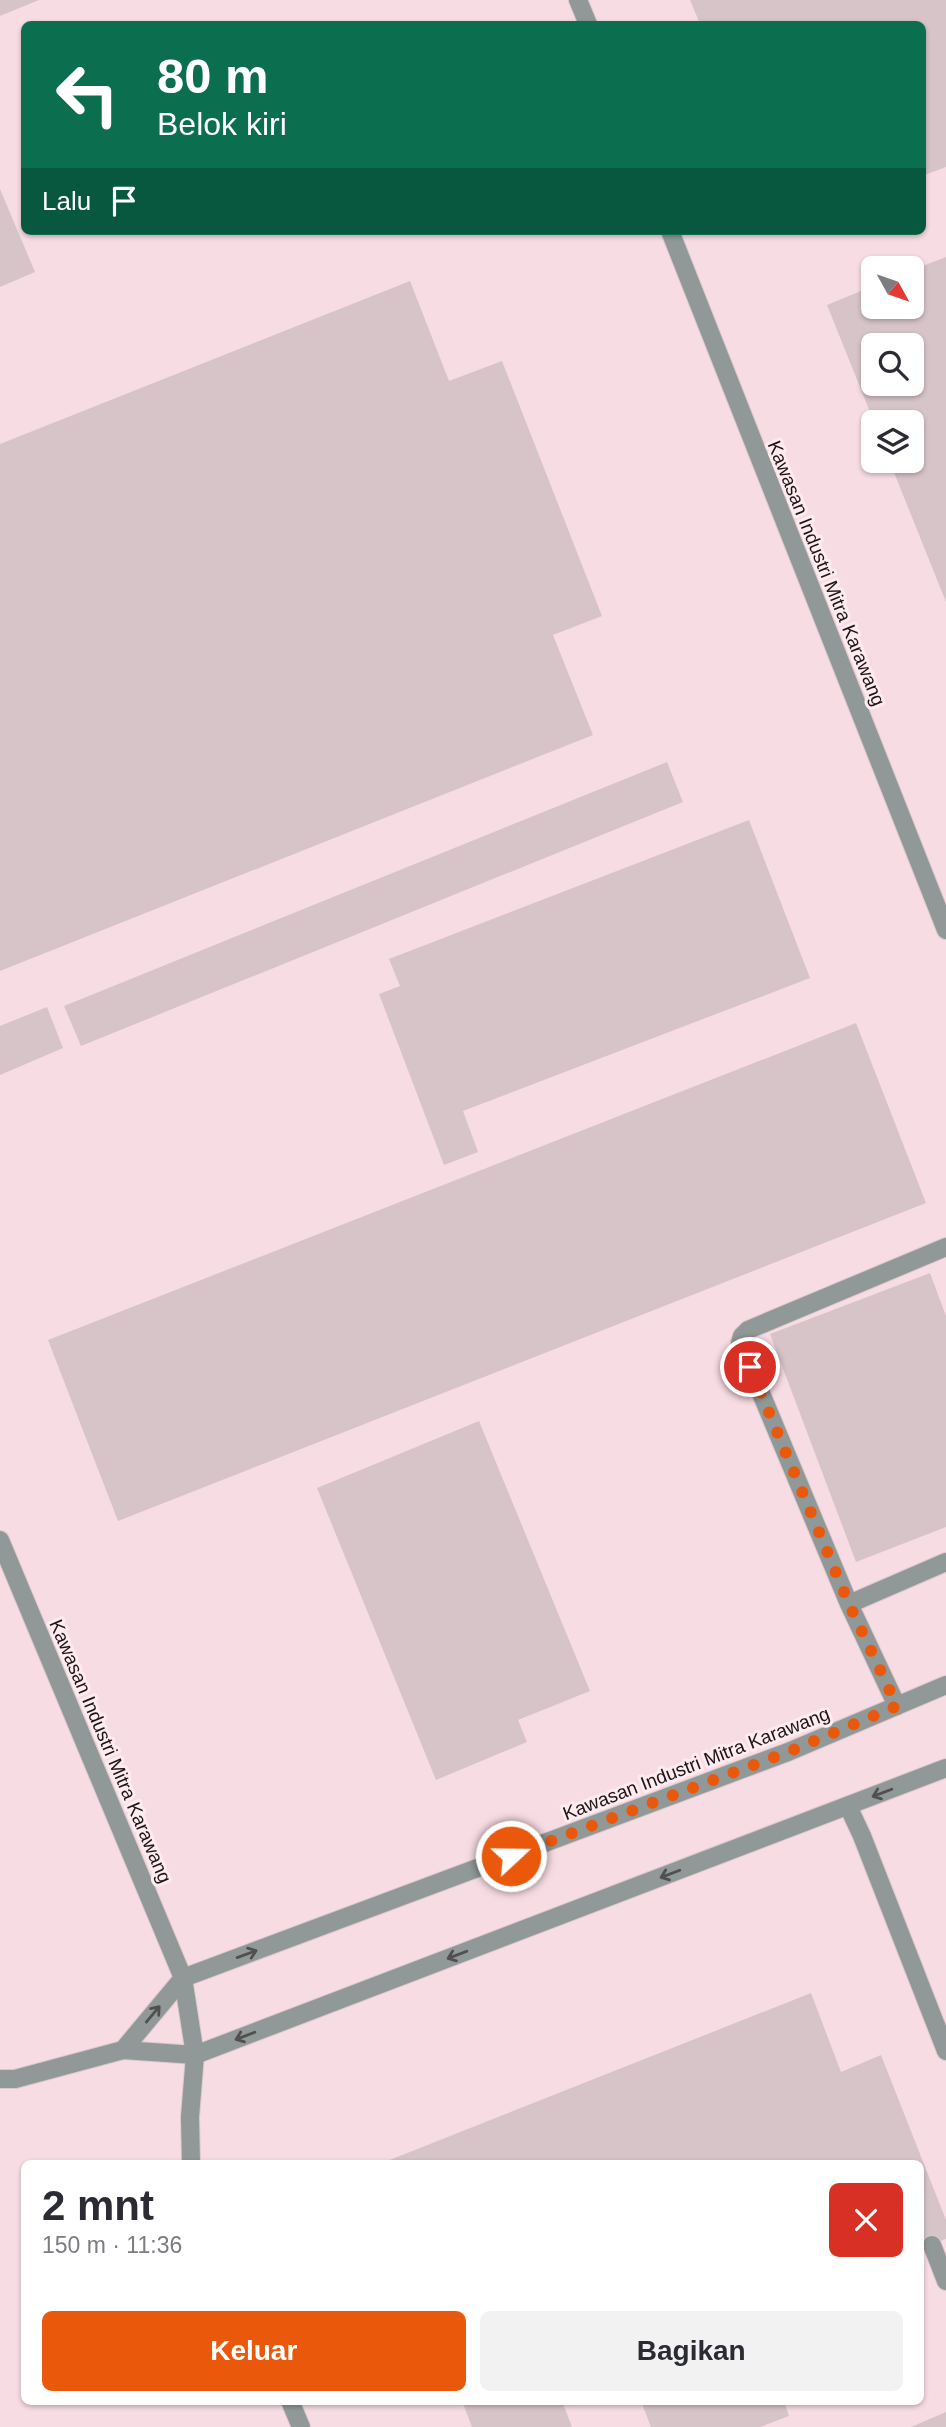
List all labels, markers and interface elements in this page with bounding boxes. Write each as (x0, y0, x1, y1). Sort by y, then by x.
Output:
icon: left (42, 49, 133, 140)
text: 80 m (157, 49, 269, 103)
text: Belok kiri (157, 106, 287, 142)
icon: arrive (105, 182, 143, 220)
text: Lalu (42, 186, 91, 216)
north arrow (861, 256, 924, 318)
map controls (861, 256, 924, 473)
button: search (861, 333, 924, 396)
button: layers (861, 410, 924, 473)
street label: Kawasan Industri Mitra Karawang (764, 438, 889, 709)
pin (720, 1337, 780, 1397)
icon: arrive (731, 1348, 769, 1386)
street label: Kawasan Industri Mitra Karawang (45, 1616, 176, 1886)
street label: Kawasan Industri Mitra Karawang (560, 1703, 833, 1824)
one-way arrow (872, 1787, 894, 1800)
position arrow (474, 1819, 548, 1893)
one-way arrow (660, 1869, 682, 1882)
one-way arrow (236, 1947, 258, 1960)
one-way arrow (447, 1950, 469, 1962)
one-way arrow (145, 2006, 161, 2024)
one-way arrow (234, 2031, 256, 2043)
text: 2 mnt (42, 2182, 154, 2229)
button: close (829, 2183, 903, 2257)
text: 150 m · 11:36 (42, 2232, 182, 2258)
button: Keluar (42, 2311, 466, 2391)
button: Bagikan (480, 2311, 903, 2391)

